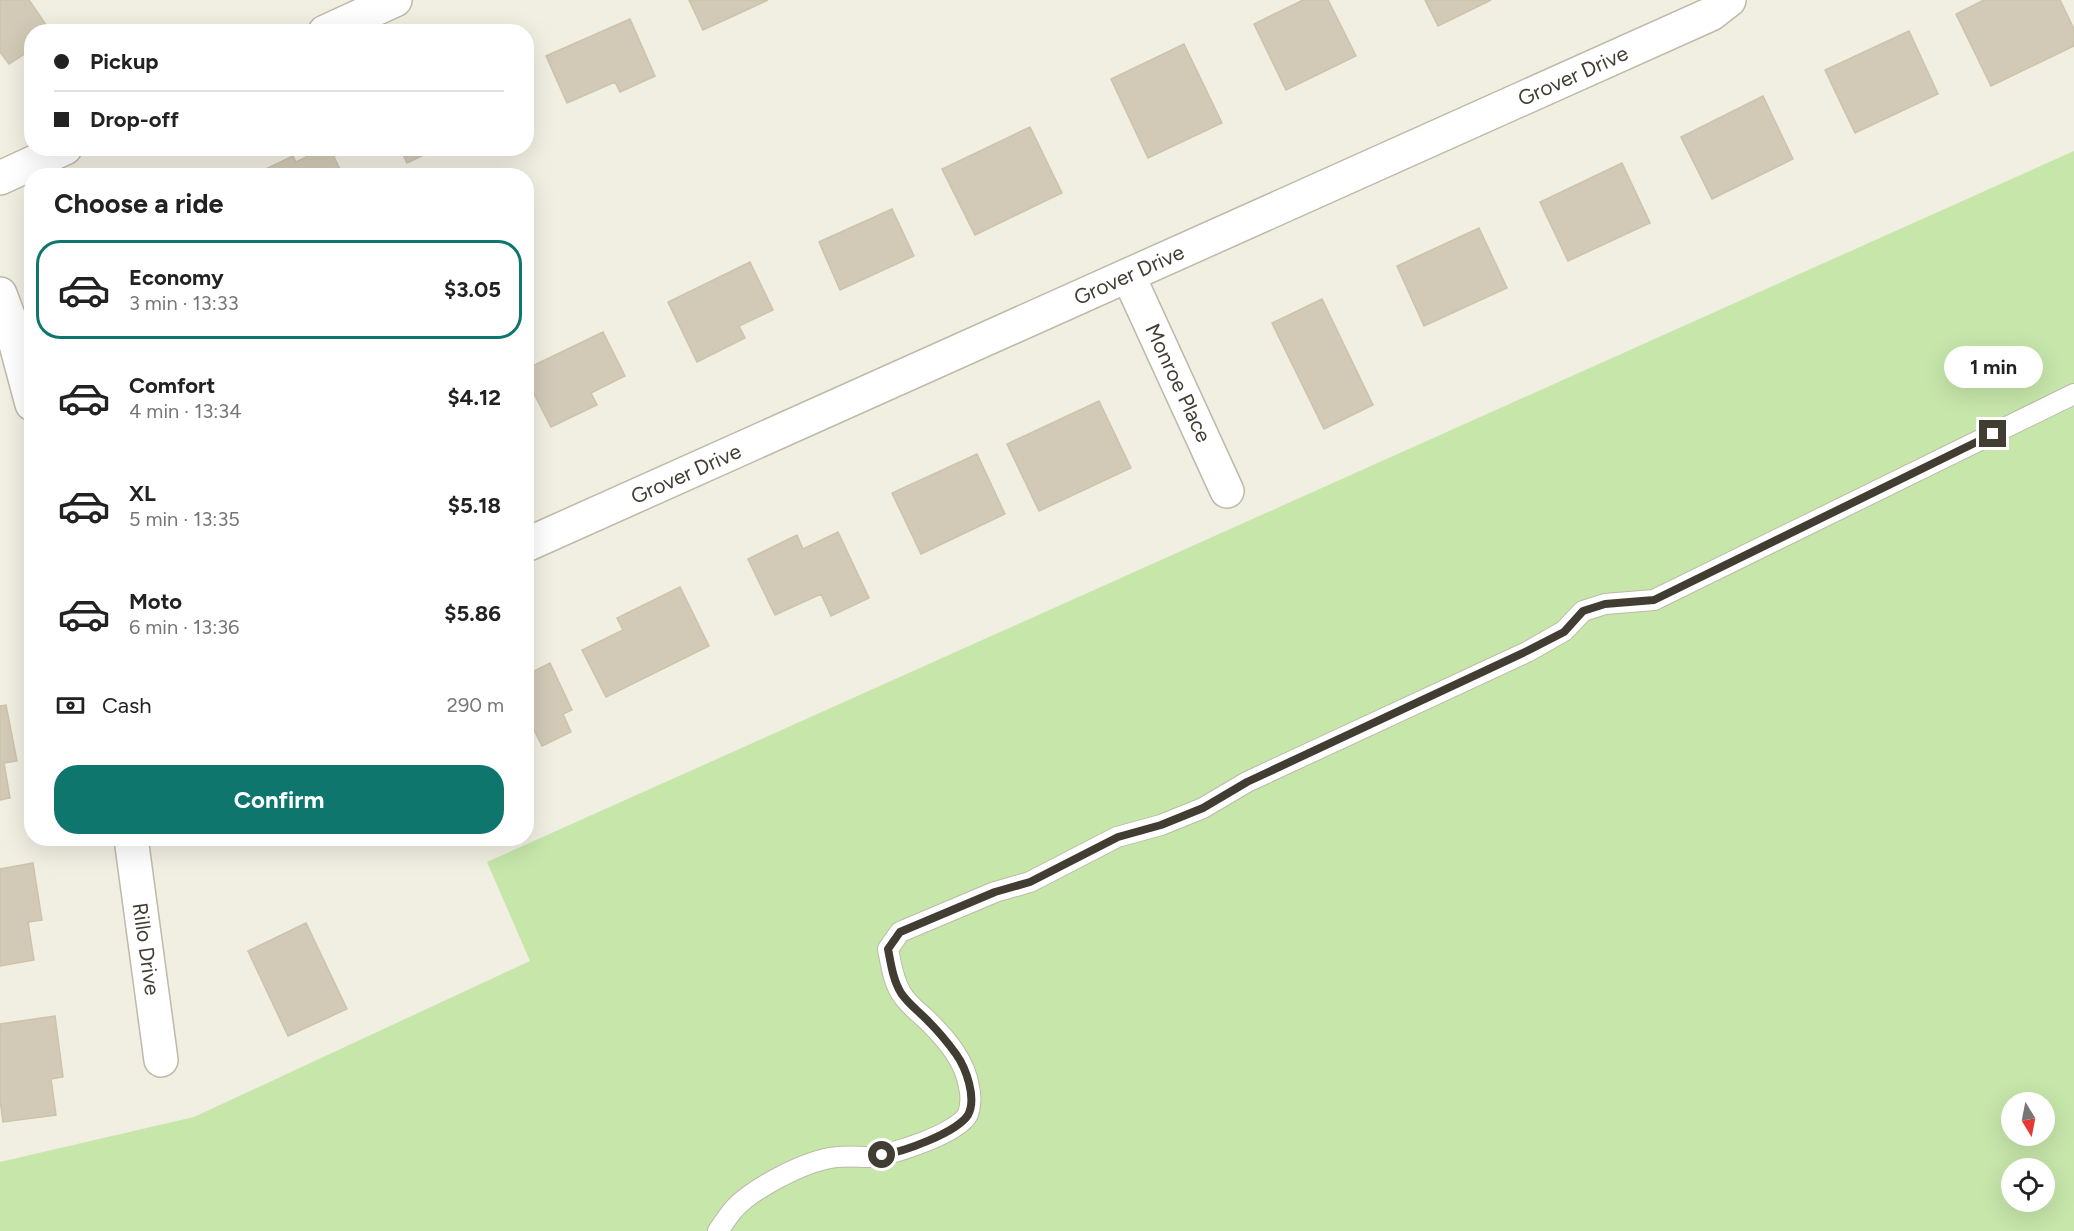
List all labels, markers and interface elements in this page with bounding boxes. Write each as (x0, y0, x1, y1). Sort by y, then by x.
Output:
street label: Grover Drive (1514, 40, 1632, 111)
text: Pickup (90, 48, 159, 75)
text: Drop-off (90, 106, 179, 133)
text: Choose a ride (54, 187, 223, 220)
street label: Grover Drive (1070, 239, 1188, 310)
icon: car (57, 263, 111, 317)
text: Economy (129, 264, 224, 291)
text: $3.05 (444, 276, 501, 303)
text: 3 min · 13:33 (129, 291, 239, 315)
street label: Monroe Place (1140, 320, 1217, 446)
callout: 1 min (1944, 347, 2042, 389)
text: 1 min (1970, 355, 2017, 379)
icon: car (57, 371, 111, 425)
text: Comfort (129, 372, 215, 399)
text: $4.12 (447, 384, 501, 411)
text: 4 min · 13:34 (129, 399, 242, 423)
route end (1979, 420, 2006, 447)
street label: Grover Drive (627, 438, 745, 509)
icon: car (57, 479, 111, 533)
text: XL (129, 480, 156, 507)
text: $5.18 (448, 492, 501, 519)
text: 5 min · 13:35 (129, 507, 240, 531)
icon: car (57, 587, 111, 641)
text: Moto (129, 588, 182, 615)
text: $5.86 (444, 600, 501, 627)
text: 6 min · 13:36 (129, 615, 239, 639)
icon: cash (54, 689, 87, 722)
text: Cash (102, 692, 152, 719)
text: 290 m (447, 693, 504, 717)
button: Confirm (54, 765, 504, 834)
street label: Rillo Drive (128, 901, 165, 997)
north arrow (2001, 1092, 2055, 1146)
map controls (2001, 1092, 2055, 1212)
route start (868, 1141, 895, 1168)
button: locate (2001, 1158, 2055, 1212)

